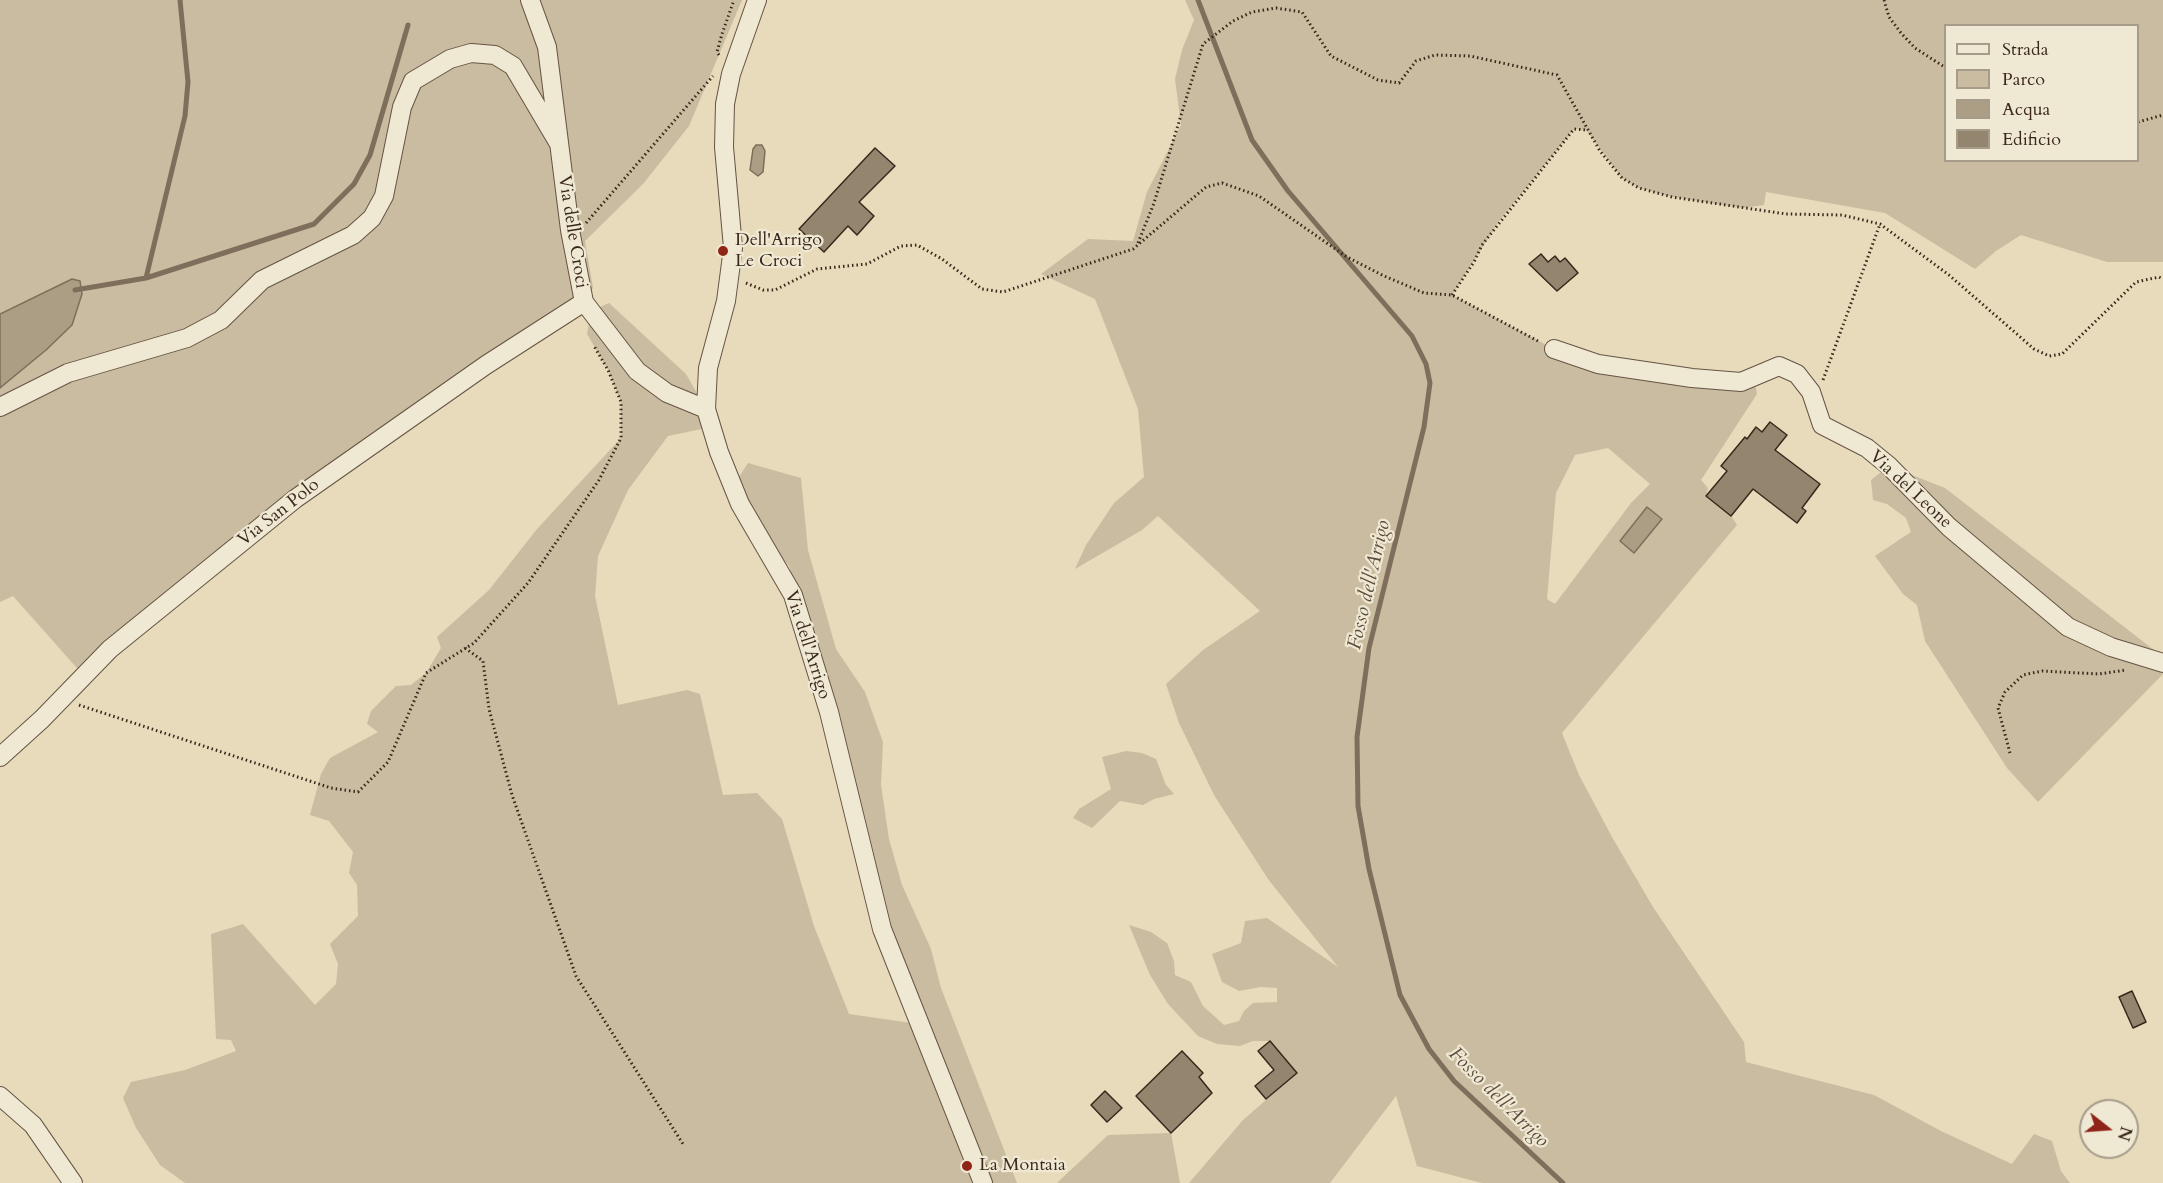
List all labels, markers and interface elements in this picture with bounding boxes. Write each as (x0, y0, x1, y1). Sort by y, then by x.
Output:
legend (1944, 24, 2139, 162)
text: Strada (2002, 37, 2048, 62)
text: Parco (2002, 67, 2045, 92)
text: Acqua (2002, 97, 2050, 122)
text: Edificio (2002, 127, 2061, 152)
street label: Via delle Croci (552, 174, 592, 290)
place label: Dell'Arrigo Le Croci (735, 230, 822, 272)
marker: Dell'Arrigo Le Croci (716, 244, 730, 258)
street label: Via del Leone (1864, 446, 1956, 534)
street label: Via San Polo (234, 474, 324, 552)
water label: Fosso dell'Arrigo (1343, 518, 1397, 652)
street label: Via dell'Arrigo (779, 588, 835, 702)
water label: Fosso dell'Arrigo (1443, 1043, 1553, 1153)
north arrow (2079, 1099, 2139, 1159)
text: N (2112, 1124, 2137, 1144)
place label: La Montaia (979, 1155, 1066, 1177)
marker: La Montaia (960, 1159, 974, 1173)

